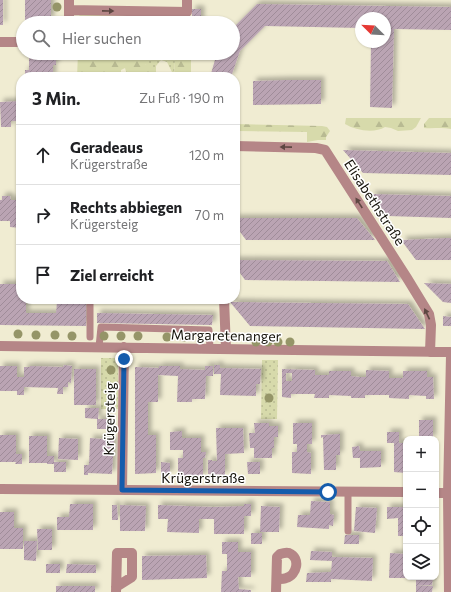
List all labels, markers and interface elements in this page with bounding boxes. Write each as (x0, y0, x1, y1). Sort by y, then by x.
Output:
one-way arrow (102, 8, 115, 14)
north arrow (355, 12, 391, 48)
search box (16, 16, 240, 60)
icon: search (30, 27, 52, 49)
text: Hier suchen (62, 29, 142, 47)
text: 3 Min. (32, 88, 81, 109)
text: Zu Fuß · 190 m (139, 90, 224, 106)
text: Geradeaus (70, 138, 143, 156)
icon: ahead (32, 144, 54, 166)
one-way arrow (280, 144, 292, 151)
text: 120 m (189, 147, 224, 163)
text: Krügerstraße (70, 156, 148, 172)
street label: Elisabethstraße (341, 156, 409, 248)
one-way arrow (356, 197, 363, 209)
text: Rechts abbiegen (70, 198, 182, 216)
icon: right (32, 204, 54, 226)
text: 70 m (195, 207, 224, 223)
text: Krügersteig (70, 216, 138, 232)
icon: arrive (32, 264, 54, 286)
text: Ziel erreicht (70, 266, 154, 284)
one-way arrow (424, 308, 430, 319)
street label: Margaretenanger (171, 326, 282, 344)
route end (115, 350, 133, 368)
street label: Krügersteig (100, 382, 118, 456)
map controls (403, 436, 439, 580)
button: + (403, 436, 439, 472)
street label: Krügerstraße (161, 469, 245, 486)
button: − (403, 472, 439, 508)
route start (319, 483, 337, 501)
button: locate (403, 508, 439, 544)
button: layers (403, 544, 439, 580)

